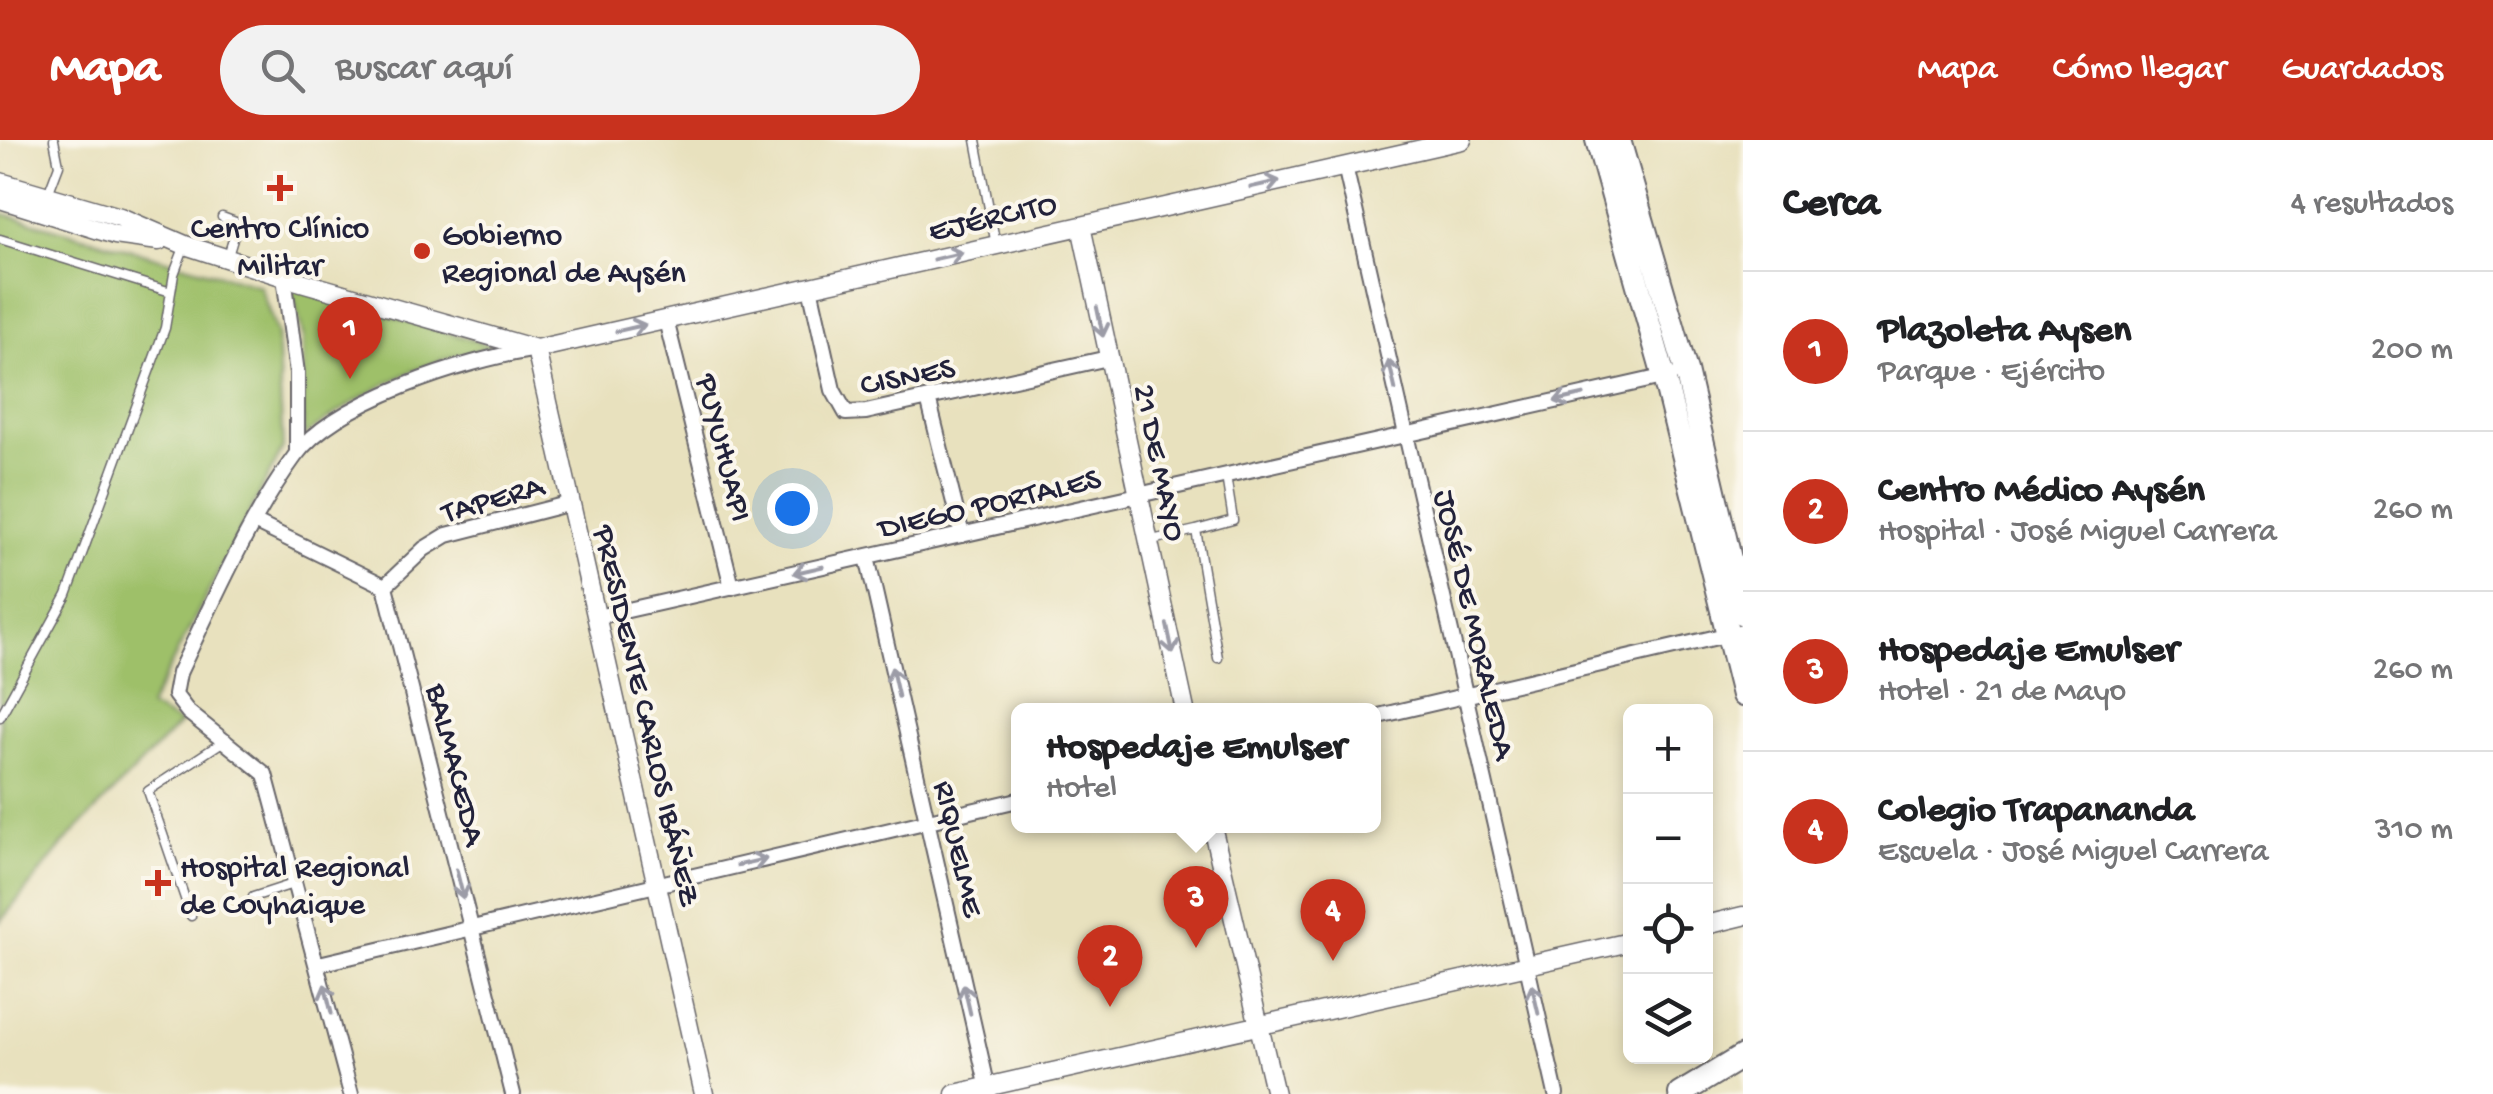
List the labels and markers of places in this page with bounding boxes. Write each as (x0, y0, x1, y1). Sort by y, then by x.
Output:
marker: Centro Clínico Militar (267, 175, 293, 201)
place label: Centro Clínico Militar (191, 212, 369, 287)
place label: Gobierno Regional de Aysén (442, 219, 686, 294)
marker: Gobierno Regional de Aysén (411, 240, 433, 262)
pin: 1 (318, 296, 382, 379)
place label: Hospital Regional de Coyhaique (180, 851, 410, 926)
pin: 3 (1164, 866, 1228, 948)
marker: Hospital Regional de Coyhaique (145, 870, 171, 896)
pin: 4 (1300, 878, 1366, 961)
pin: 2 (1078, 924, 1142, 1007)

